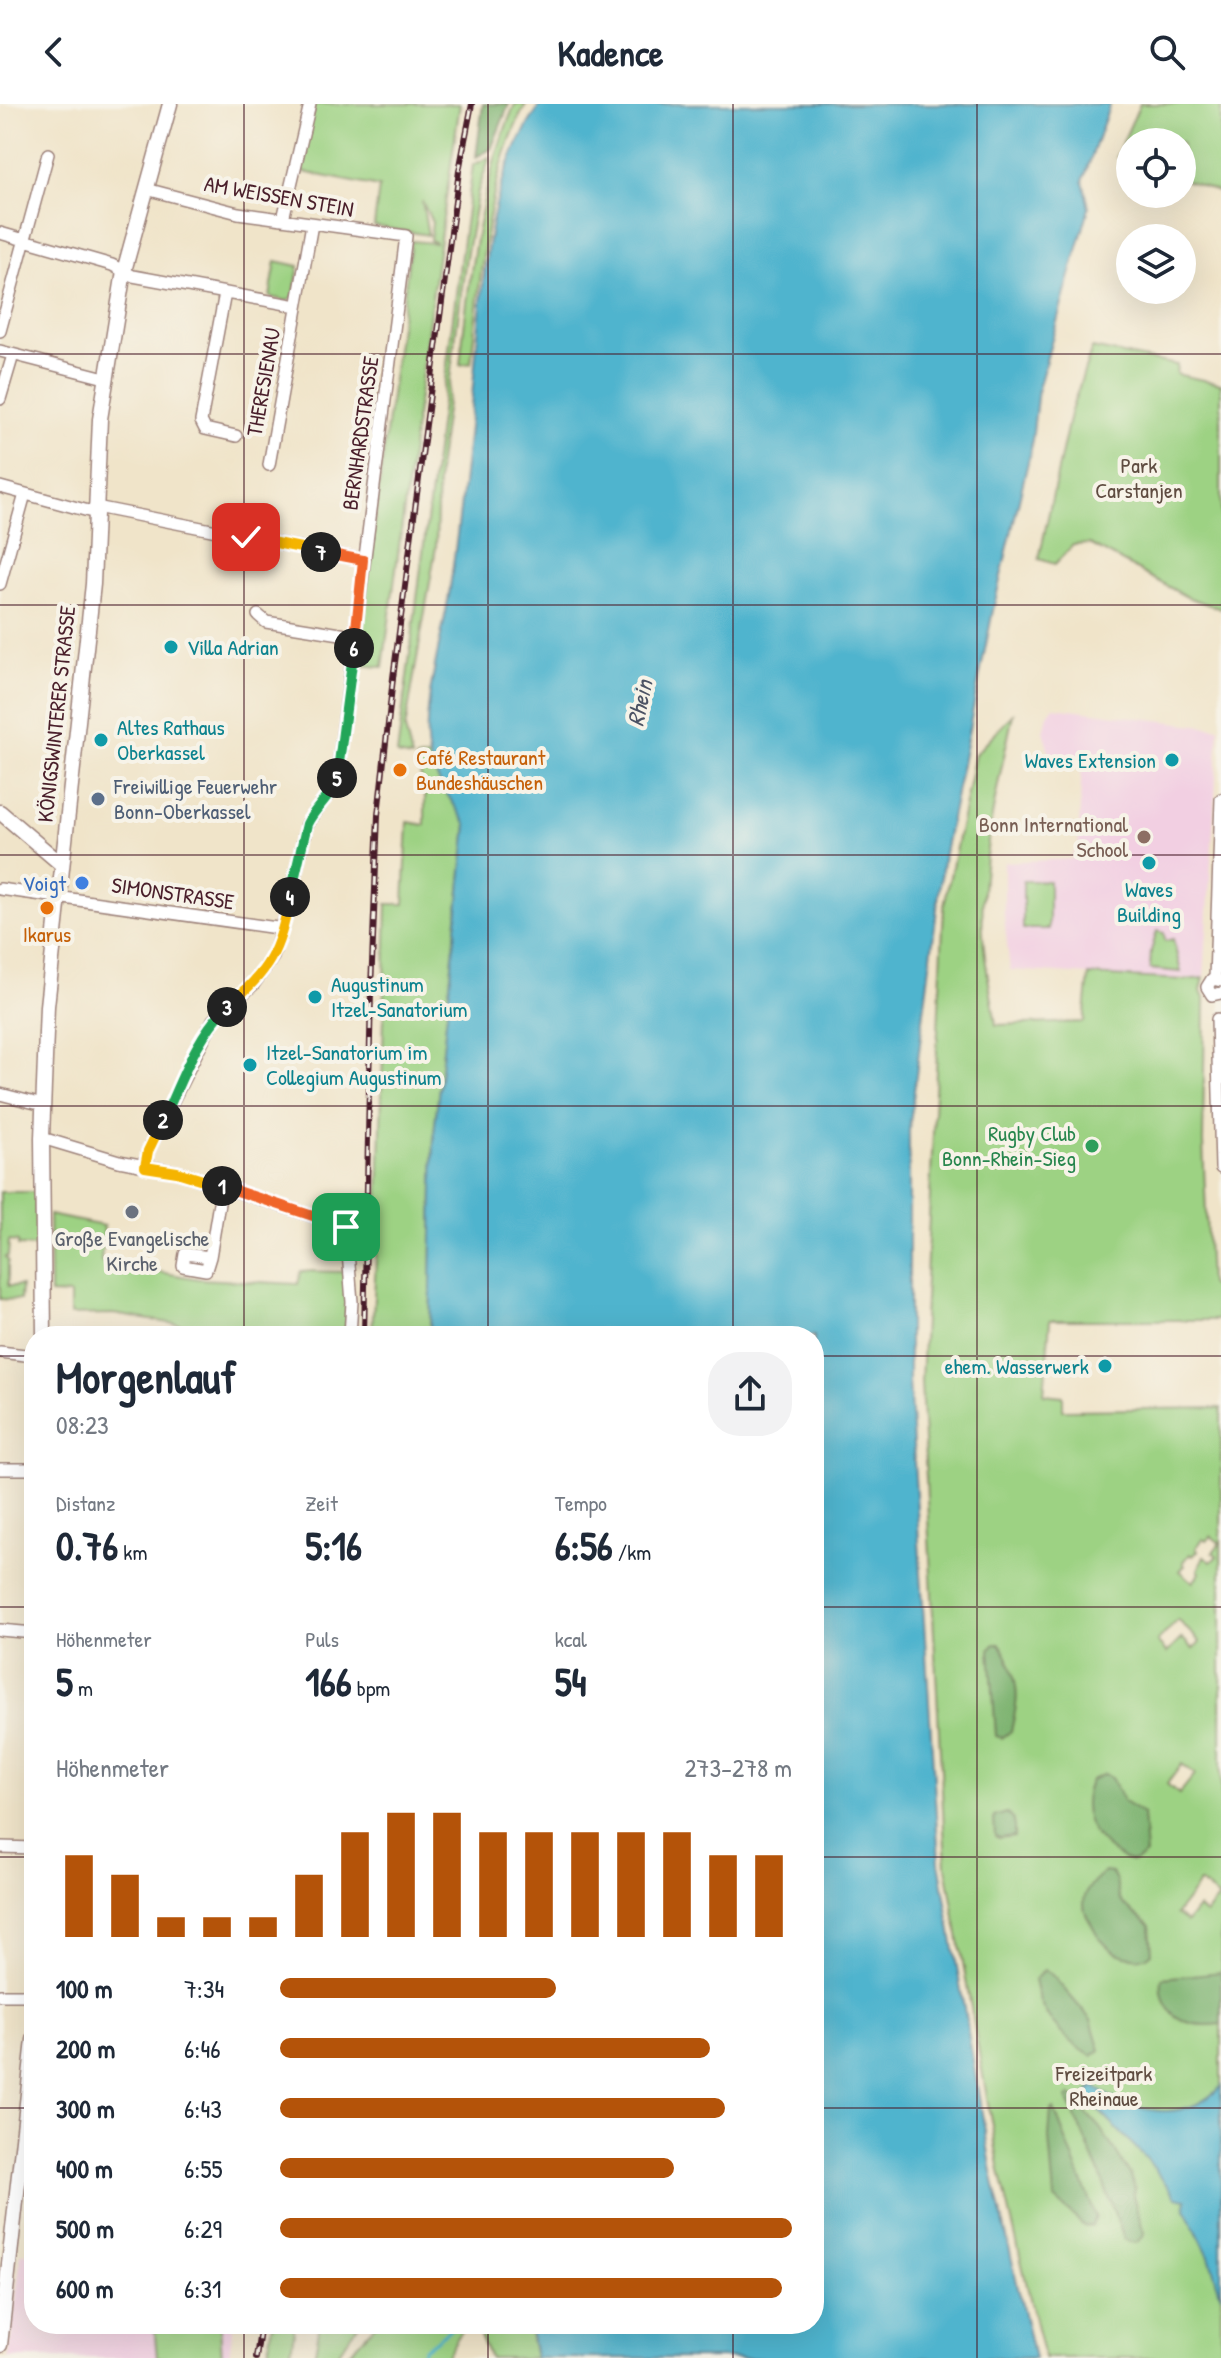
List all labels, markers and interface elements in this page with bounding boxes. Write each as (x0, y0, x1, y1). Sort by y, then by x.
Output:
text: Kadence (558, 28, 663, 77)
icon: back (32, 30, 76, 74)
icon: search (1145, 30, 1189, 74)
map controls (1116, 128, 1196, 304)
button: locate (1116, 128, 1196, 208)
street label: AM WEISSEN STEIN (202, 168, 356, 224)
button: layers (1116, 224, 1196, 304)
street label: THERESIENAU (239, 325, 287, 439)
street label: BERNHARDSTRASSE (334, 354, 386, 512)
park label: Park Carstanjen (1095, 450, 1183, 505)
pin (212, 503, 280, 571)
icon: check (224, 515, 268, 559)
pin: 7 (301, 532, 341, 572)
text: 7 (316, 537, 326, 567)
street label: KÖNIGSWINTERER STRASSE (30, 604, 82, 824)
pin: 6 (334, 628, 374, 668)
place label: Villa Adrian (187, 632, 279, 662)
text: 6 (350, 633, 358, 663)
marker: Villa Adrian (162, 638, 180, 656)
water label: Rhein (619, 675, 660, 729)
place label: Altes Rathaus Oberkassel (117, 712, 225, 767)
marker: Altes Rathaus Oberkassel (92, 731, 110, 749)
place label: Café Restaurant Bundeshäuschen (416, 742, 546, 797)
place label: Waves Extension (1025, 745, 1156, 775)
marker: Waves Extension (1163, 751, 1181, 769)
pin: 5 (317, 758, 357, 798)
marker: Café Restaurant Bundeshäuschen (391, 761, 409, 779)
text: 5 (332, 763, 342, 793)
place label: Freiwillige Feuerwehr Bonn-Oberkassel (113, 771, 278, 826)
marker: Freiwillige Feuerwehr Bonn-Oberkassel (89, 790, 107, 808)
place label: Bonn International School (979, 809, 1128, 864)
marker: Bonn International School (1135, 828, 1153, 846)
marker: Waves Building (1140, 854, 1158, 872)
place label: Voigt (22, 868, 66, 898)
street label: SIMONSTRASSE (110, 870, 236, 916)
marker: Voigt (73, 874, 91, 892)
place label: Waves Building (1117, 874, 1181, 929)
pin: 4 (270, 877, 310, 917)
text: 4 (286, 882, 294, 912)
marker: Ikarus (38, 899, 56, 917)
place label: Ikarus (23, 919, 71, 949)
place label: Augustinum Itzel-Sanatorium (331, 969, 468, 1024)
pin: 3 (207, 987, 247, 1027)
marker: Augustinum Itzel-Sanatorium (306, 988, 324, 1006)
text: 3 (222, 992, 232, 1022)
place label: Itzel-Sanatorium im Collegium Augustinum (266, 1037, 442, 1092)
marker: Itzel-Sanatorium im Collegium Augustinum (241, 1056, 259, 1074)
pin: 2 (143, 1100, 183, 1140)
text: 2 (158, 1105, 168, 1135)
place label: Rugby Club Bonn-Rhein-Sieg (942, 1118, 1076, 1173)
marker: Rugby Club Bonn-Rhein-Sieg (1083, 1137, 1101, 1155)
pin: 1 (202, 1166, 242, 1206)
text: 1 (218, 1171, 226, 1201)
pin (312, 1193, 380, 1261)
marker: Große Evangelische Kirche (123, 1203, 141, 1221)
icon: arrive (324, 1205, 368, 1249)
place label: Große Evangelische Kirche (55, 1223, 210, 1278)
text: Morgenlauf (56, 1347, 236, 1407)
place label: ehem. Wasserwerk (945, 1351, 1089, 1381)
button: share (708, 1352, 792, 1436)
marker: ehem. Wasserwerk (1096, 1357, 1114, 1375)
text: 08:23 (56, 1407, 109, 1442)
text: Distanz (56, 1488, 115, 1518)
text: Zeit (305, 1488, 338, 1518)
text: Tempo (555, 1488, 607, 1518)
text: 0.76 (56, 1518, 118, 1572)
text: 5:16 (305, 1518, 362, 1572)
text: 6:56 (555, 1518, 613, 1572)
text: km (118, 1537, 147, 1567)
text: /km (613, 1537, 651, 1567)
text: Höhenmeter (56, 1624, 152, 1654)
text: Puls (305, 1624, 339, 1654)
text: kcal (555, 1624, 587, 1654)
text: 5 (56, 1654, 73, 1708)
text: 166 (305, 1654, 352, 1708)
text: 54 (555, 1654, 587, 1708)
text: m (73, 1673, 93, 1703)
text: bpm (352, 1673, 390, 1703)
text: Höhenmeter (56, 1750, 169, 1785)
text: 273–278 m (684, 1750, 792, 1785)
text: 100 m (56, 1971, 112, 2006)
text: 7:34 (184, 1971, 224, 2006)
text: 200 m (56, 2031, 115, 2066)
text: 6:46 (184, 2031, 221, 2066)
park label: Freizeitpark Rheinaue (1055, 2058, 1152, 2113)
text: 300 m (56, 2091, 115, 2126)
text: 6:43 (184, 2091, 222, 2126)
text: 400 m (56, 2151, 113, 2186)
text: 6:55 (184, 2151, 222, 2186)
text: 500 m (56, 2211, 114, 2246)
text: 6:29 (184, 2211, 222, 2246)
text: 600 m (56, 2271, 113, 2306)
text: 6:31 (184, 2271, 222, 2306)

